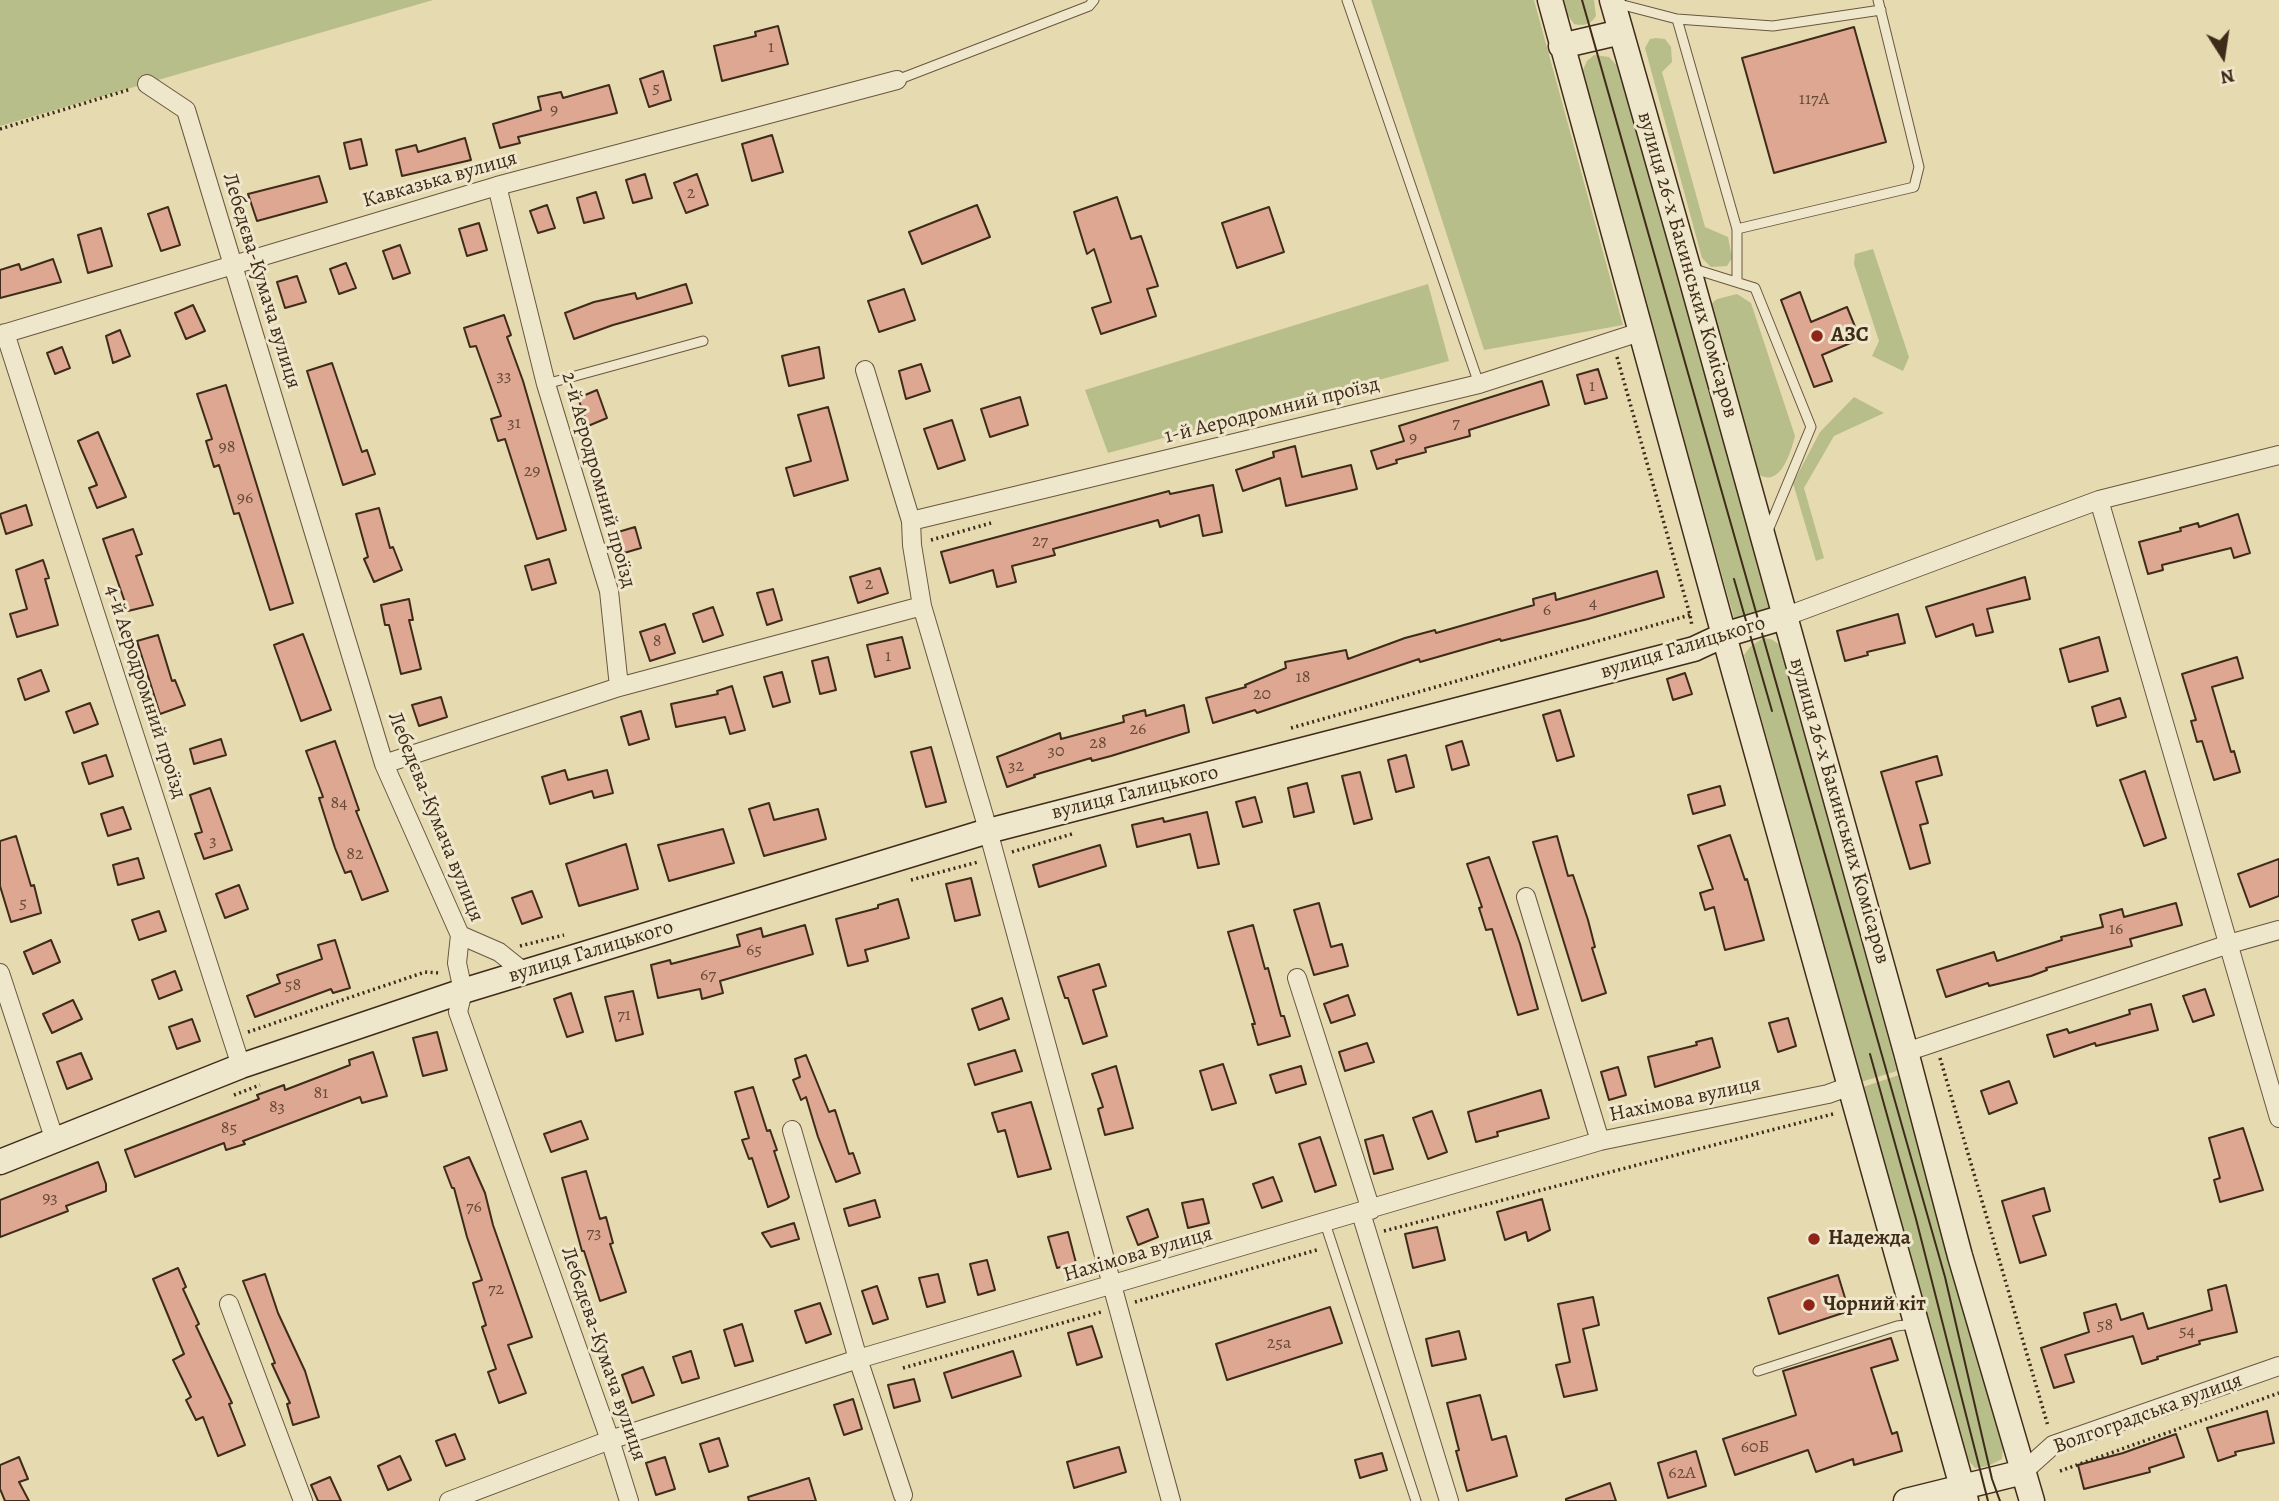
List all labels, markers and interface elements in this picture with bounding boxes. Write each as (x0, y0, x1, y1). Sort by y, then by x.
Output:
north arrow (2188, 21, 2258, 91)
house number: 1 (768, 37, 774, 59)
text: N (2218, 62, 2237, 91)
house number: 5 (652, 78, 660, 100)
house number: 117А (1799, 89, 1829, 111)
house number: 9 (550, 100, 558, 122)
street label: вулиця 26-х Бакинських Комісаров (1631, 109, 1743, 421)
street label: Кавказька вулиця (360, 146, 520, 214)
street label: Лебедєва-Кумача вулиця (216, 170, 306, 392)
house number: 2 (687, 183, 695, 205)
place label: АЗС (1831, 323, 1869, 349)
marker: АЗС (1809, 328, 1825, 344)
house number: 33 (497, 366, 511, 388)
street label: 2-й Аеродромний проїзд (555, 369, 641, 591)
street label: 1-й Аеродромний проїзд (1162, 372, 1382, 450)
house number: 1 (1589, 376, 1595, 398)
house number: 31 (507, 413, 521, 435)
house number: 7 (1452, 413, 1460, 435)
house number: 9 (1409, 428, 1417, 450)
house number: 98 (219, 437, 235, 459)
house number: 29 (524, 461, 540, 483)
house number: 96 (237, 488, 253, 510)
house number: 27 (1032, 531, 1048, 553)
house number: 2 (865, 574, 873, 596)
street label: 4-й Аеродромний проїзд (99, 582, 191, 802)
house number: 4 (1589, 593, 1597, 615)
house number: 6 (1543, 600, 1551, 622)
street label: вулиця Галицького (1598, 611, 1768, 685)
house number: 8 (653, 631, 661, 653)
house number: 1 (885, 646, 891, 668)
street label: вулиця 26-х Бакинських Комісаров (1783, 655, 1895, 967)
house number: 18 (1296, 667, 1310, 689)
house number: 20 (1253, 684, 1271, 706)
street label: Лебедєва-Кумача вулиця (381, 708, 489, 926)
house number: 26 (1130, 719, 1146, 741)
house number: 28 (1089, 733, 1107, 755)
house number: 30 (1047, 741, 1065, 763)
house number: 32 (1008, 756, 1024, 778)
street label: вулиця Галицького (1049, 760, 1221, 826)
house number: 84 (331, 793, 347, 815)
house number: 3 (209, 831, 217, 853)
house number: 82 (346, 844, 364, 866)
house number: 5 (19, 893, 27, 915)
street label: вулиця Галицького (506, 915, 676, 989)
house number: 16 (2109, 919, 2123, 941)
house number: 65 (746, 940, 762, 962)
house number: 67 (700, 965, 716, 987)
house number: 58 (285, 975, 301, 997)
house number: 71 (617, 1005, 631, 1027)
street label: Нахімова вулиця (1607, 1072, 1763, 1128)
house number: 81 (314, 1083, 328, 1105)
house number: 83 (269, 1097, 285, 1119)
house number: 85 (221, 1118, 237, 1140)
house number: 93 (42, 1188, 58, 1210)
house number: 76 (466, 1197, 482, 1219)
street label: Нахімова вулиця (1061, 1222, 1215, 1288)
house number: 73 (586, 1223, 602, 1245)
place label: Надежда (1828, 1226, 1911, 1252)
marker: Надежда (1806, 1231, 1822, 1247)
street label: Лебедєва-Кумача вулиця (555, 1244, 651, 1464)
house number: 72 (488, 1279, 504, 1301)
place label: Чорний кіт (1823, 1292, 1926, 1318)
marker: Чорний кіт (1801, 1297, 1817, 1313)
house number: 58 (2097, 1315, 2113, 1337)
house number: 54 (2179, 1321, 2195, 1343)
house number: 25а (1267, 1333, 1291, 1355)
street label: Волгоградська вулиця (2050, 1368, 2246, 1460)
house number: 60Б (1741, 1437, 1769, 1459)
house number: 62А (1668, 1463, 1696, 1485)

